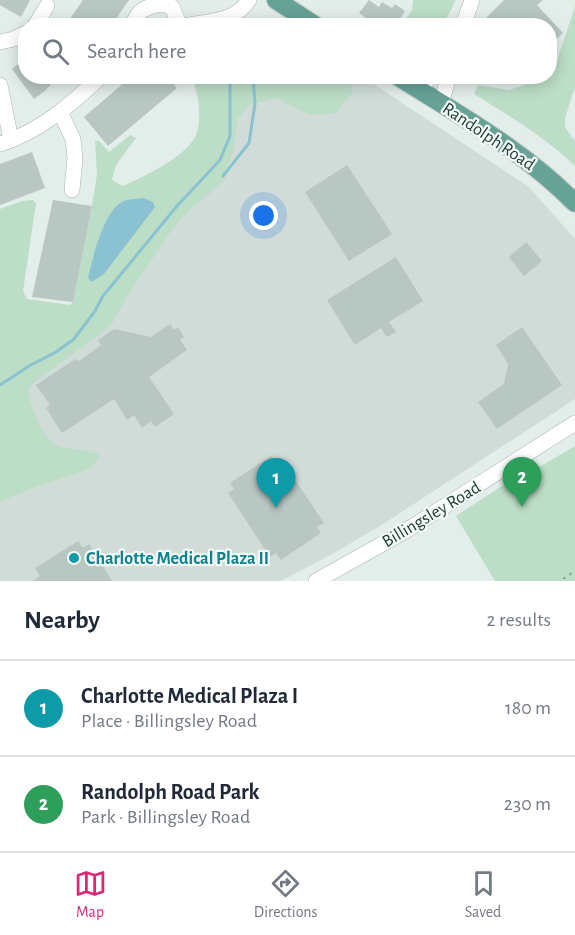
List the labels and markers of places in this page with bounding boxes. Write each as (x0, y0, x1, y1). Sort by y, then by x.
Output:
pin: 1 (256, 458, 296, 508)
pin: 2 (502, 458, 542, 507)
place label: Charlotte Medical Plaza II (86, 550, 269, 568)
marker: Charlotte Medical Plaza II (67, 551, 81, 565)

